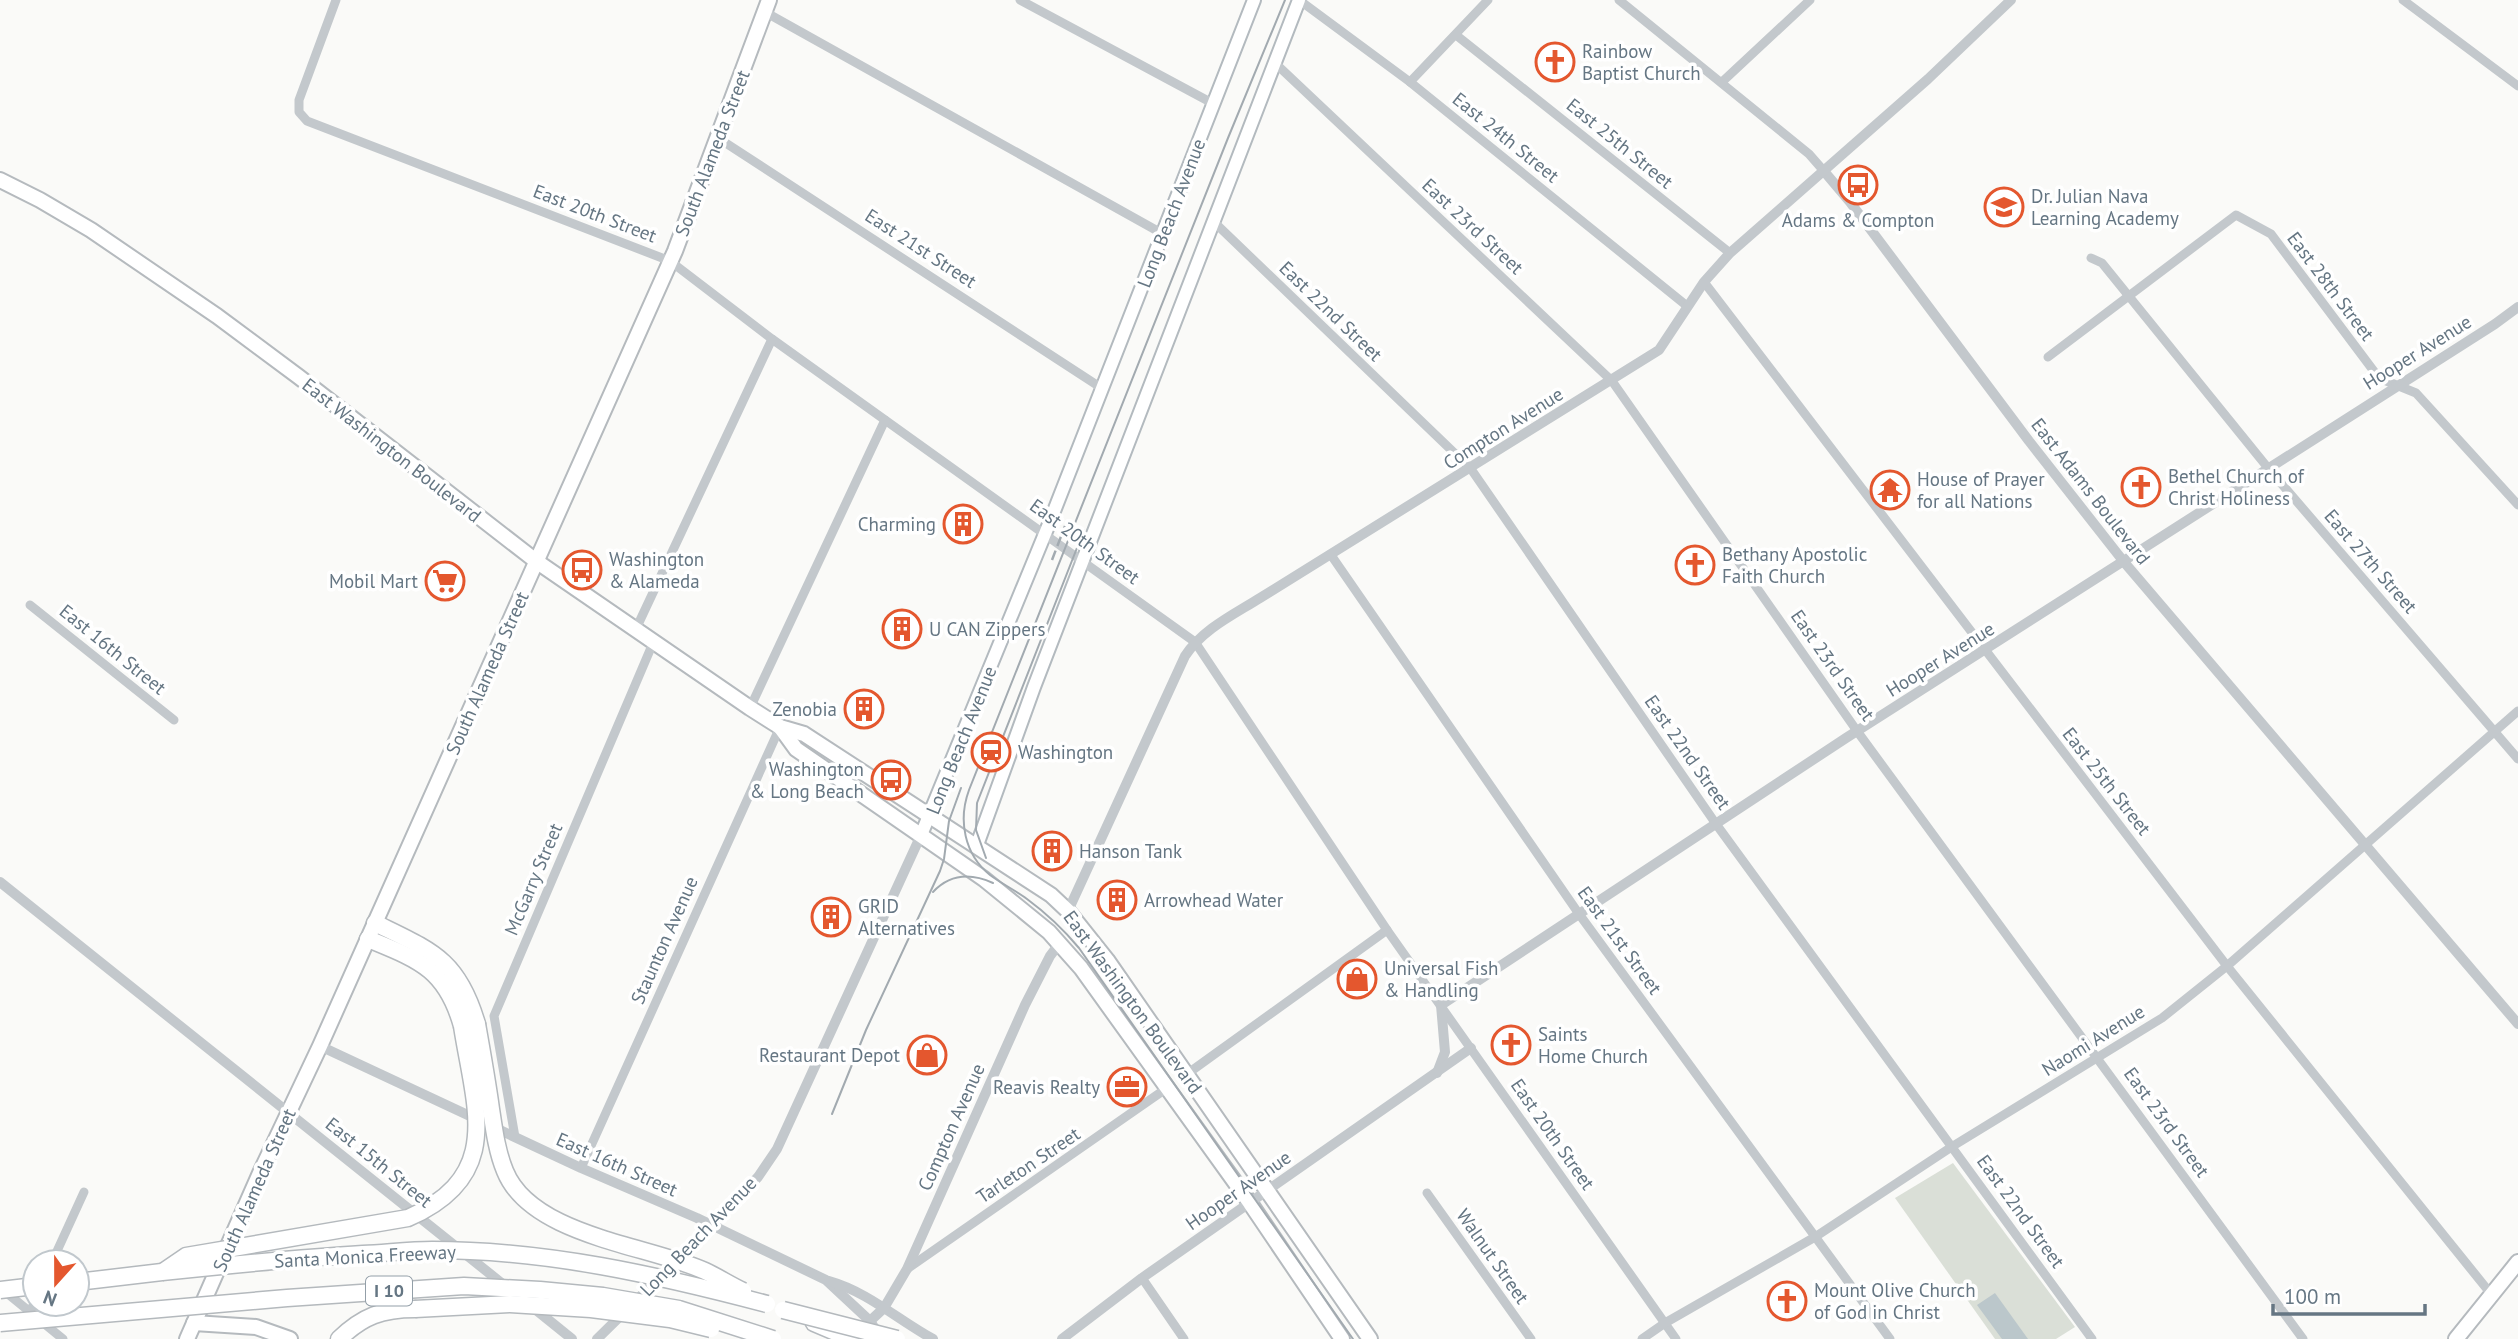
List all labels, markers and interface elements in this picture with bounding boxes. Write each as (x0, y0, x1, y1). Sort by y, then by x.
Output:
place label: Rainbow Baptist Church (1582, 39, 1701, 85)
church icon: Rainbow Baptist Church (1534, 41, 1576, 83)
street label: South Alameda Street (669, 66, 755, 240)
street label: East 24th Street (1448, 87, 1565, 188)
street label: East 25th Street (1562, 93, 1679, 194)
street label: Long Beach Avenue (1132, 135, 1210, 291)
bus stop icon: Adams & Compton (1837, 164, 1879, 206)
street label: East 23rd Street (1417, 173, 1529, 280)
street label: East 20th Street (530, 178, 661, 248)
place label: Dr. Julian Nava Learning Academy (2031, 184, 2179, 230)
school or university icon: Dr. Julian Nava Learning Academy (1983, 186, 2025, 228)
street label: East 21st Street (861, 203, 982, 293)
place label: Adams & Compton (1782, 208, 1934, 232)
street label: East 28th Street (2282, 227, 2380, 346)
street label: East 22nd Street (1274, 256, 1388, 367)
street label: Hooper Avenue (2358, 309, 2476, 395)
street label: East Washington Boulevard (298, 373, 486, 527)
street label: Compton Avenue (1439, 382, 1567, 474)
street label: East Adams Boulevard (2026, 413, 2156, 569)
place label: Bethel Church of Christ Holiness (2168, 464, 2305, 510)
church icon: Bethel Church of Christ Holiness (2120, 466, 2162, 508)
place label: House of Prayer for all Nations (1917, 467, 2045, 513)
temple icon: House of Prayer for all Nations (1869, 469, 1911, 511)
street label: East 20th Street (1025, 493, 1145, 589)
building icon: Charming (942, 503, 984, 545)
street label: East 27th Street (2319, 504, 2423, 618)
place label: Charming (858, 512, 936, 536)
place label: Bethany Apostolic Faith Church (1722, 542, 1867, 588)
church icon: Bethany Apostolic Faith Church (1674, 544, 1716, 586)
place label: Washington & Alameda (609, 547, 704, 593)
bus stop icon: Washington & Alameda (561, 549, 603, 591)
supermarket icon: Mobil Mart (424, 560, 466, 602)
place label: Mobil Mart (329, 569, 419, 593)
street label: South Alameda Street (440, 587, 534, 758)
street label: East 16th Street (55, 599, 172, 700)
street label: East 23rd Street (1786, 605, 1880, 726)
building icon: U CAN Zippers (881, 608, 923, 650)
street label: Hooper Avenue (1881, 616, 1999, 702)
place label: U CAN Zippers (929, 617, 1045, 641)
street label: Long Beach Avenue (920, 662, 1002, 818)
building icon: Zenobia (843, 688, 885, 730)
street label: East 22nd Street (1640, 690, 1737, 814)
place label: Zenobia (773, 697, 837, 721)
street label: East 25th Street (2057, 722, 2157, 840)
station icon: Washington (970, 731, 1012, 773)
place label: Washington (1018, 740, 1113, 764)
place label: Washington & Long Beach (750, 757, 864, 803)
bus stop icon: Washington & Long Beach (870, 759, 912, 801)
street label: McGarry Street (499, 819, 568, 939)
building icon: Hanson Tank (1031, 830, 1073, 872)
place label: Hanson Tank (1079, 839, 1182, 863)
street label: Staunton Avenue (625, 872, 703, 1008)
building icon: Arrowhead Water (1096, 879, 1138, 921)
street label: East 21st Street (1573, 881, 1668, 999)
place label: Arrowhead Water (1144, 888, 1284, 912)
place label: GRID Alternatives (858, 894, 955, 940)
building icon: GRID Alternatives (810, 896, 852, 938)
street label: East Washington Boulevard (1058, 906, 1208, 1098)
place label: Universal Fish & Handling (1384, 956, 1498, 1002)
shop icon: Universal Fish & Handling (1336, 958, 1378, 1000)
street label: Naomi Avenue (2037, 999, 2149, 1081)
place label: Saints Home Church (1538, 1022, 1648, 1068)
church icon: Saints Home Church (1490, 1024, 1532, 1066)
shop icon: Restaurant Depot (906, 1034, 948, 1076)
place label: Restaurant Depot (759, 1043, 901, 1067)
street label: Compton Avenue (912, 1060, 990, 1194)
street label: East 23rd Street (2119, 1062, 2215, 1182)
office icon: Reavis Realty (1106, 1066, 1148, 1108)
street label: East 20th Street (1506, 1074, 1601, 1195)
place label: Reavis Realty (993, 1075, 1100, 1099)
street label: South Alameda Street (207, 1104, 301, 1275)
street label: East 15th Street (321, 1112, 438, 1213)
street label: Tarleton Street (972, 1121, 1085, 1209)
street label: East 16th Street (553, 1127, 682, 1202)
street label: Hooper Avenue (1181, 1145, 1295, 1235)
street label: East 22nd Street (1972, 1150, 2070, 1273)
street label: Long Beach Avenue (635, 1171, 761, 1301)
street label: Walnut Street (1451, 1204, 1535, 1309)
street label: Santa Monica Freeway (273, 1239, 457, 1273)
north arrow (21, 1248, 91, 1318)
scale bar (2273, 1272, 2425, 1316)
road number: I 10 (366, 1276, 412, 1306)
place label: Mount Olive Church of God in Christ (1814, 1278, 1976, 1324)
church icon: Mount Olive Church of God in Christ (1766, 1280, 1808, 1322)
text: 100 m (2284, 1283, 2341, 1310)
text: N (40, 1285, 60, 1312)

